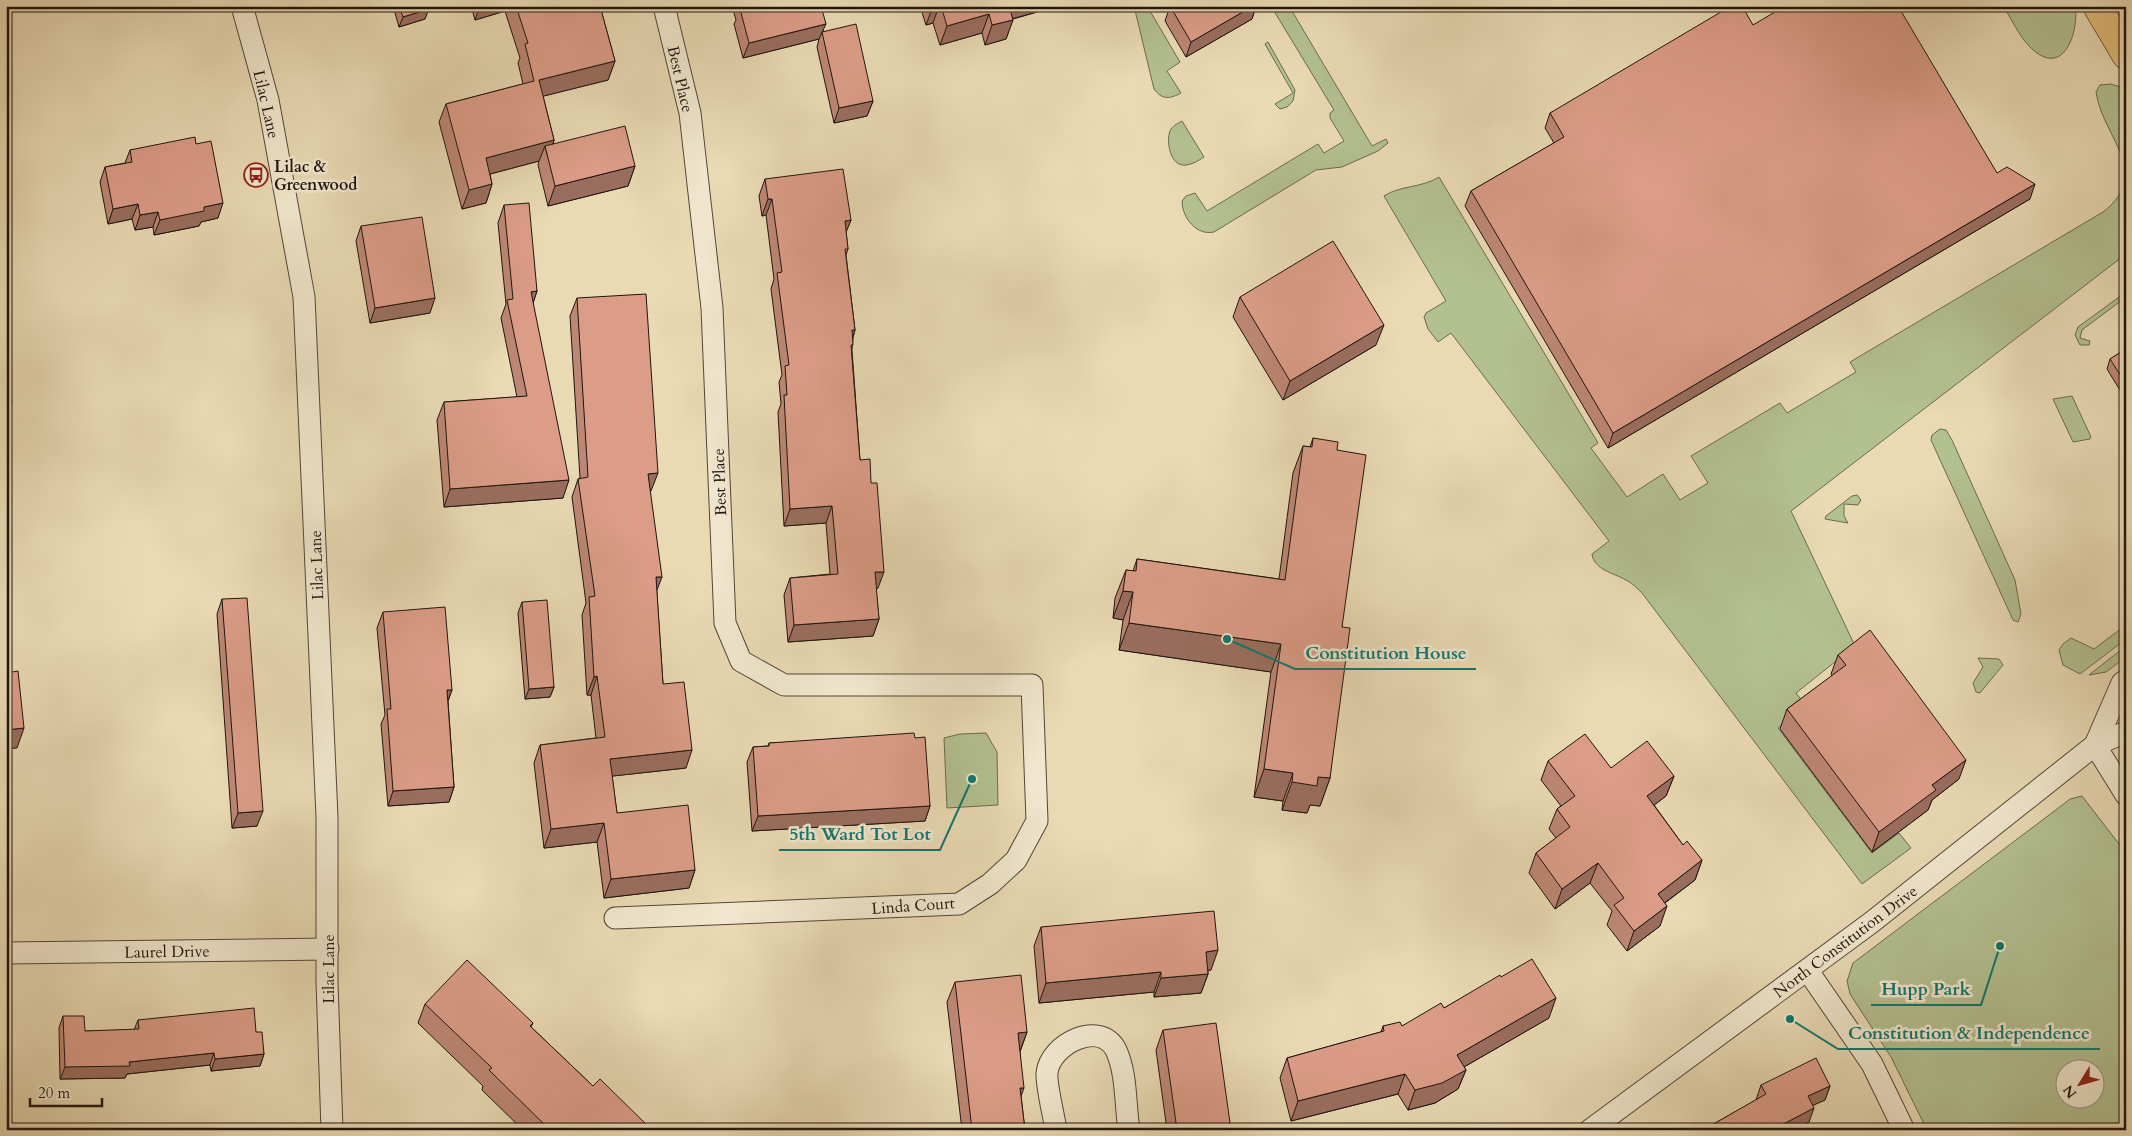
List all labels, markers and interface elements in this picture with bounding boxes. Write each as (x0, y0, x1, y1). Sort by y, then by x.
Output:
street label: Best Place (662, 44, 698, 115)
street label: Lilac Lane (247, 68, 285, 141)
place label: Lilac & Greenwood (274, 156, 357, 196)
bus stop icon: Lilac & Greenwood (243, 162, 269, 188)
street label: Best Place (708, 448, 732, 516)
street label: Lilac Lane (305, 530, 329, 600)
callout: Constitution House (1295, 636, 1476, 669)
text: Constitution House (1305, 641, 1467, 666)
callout: 5th Ward Tot Lot (779, 817, 940, 850)
text: 5th Ward Tot Lot (789, 822, 931, 847)
street label: North Constitution Drive (1769, 880, 1922, 1003)
street label: Linda Court (871, 892, 956, 920)
street label: Lilac Lane (318, 934, 340, 1004)
street label: Laurel Drive (124, 940, 210, 964)
callout: Hupp Park (1871, 972, 1981, 1005)
text: Hupp Park (1881, 977, 1972, 1002)
callout: Constitution & Independence (1838, 1016, 2100, 1049)
text: Constitution & Independence (1848, 1021, 2090, 1046)
north arrow (2054, 1058, 2104, 1108)
scale bar (30, 1076, 102, 1108)
text: N (2059, 1081, 2081, 1102)
text: 20 m (38, 1083, 70, 1103)

